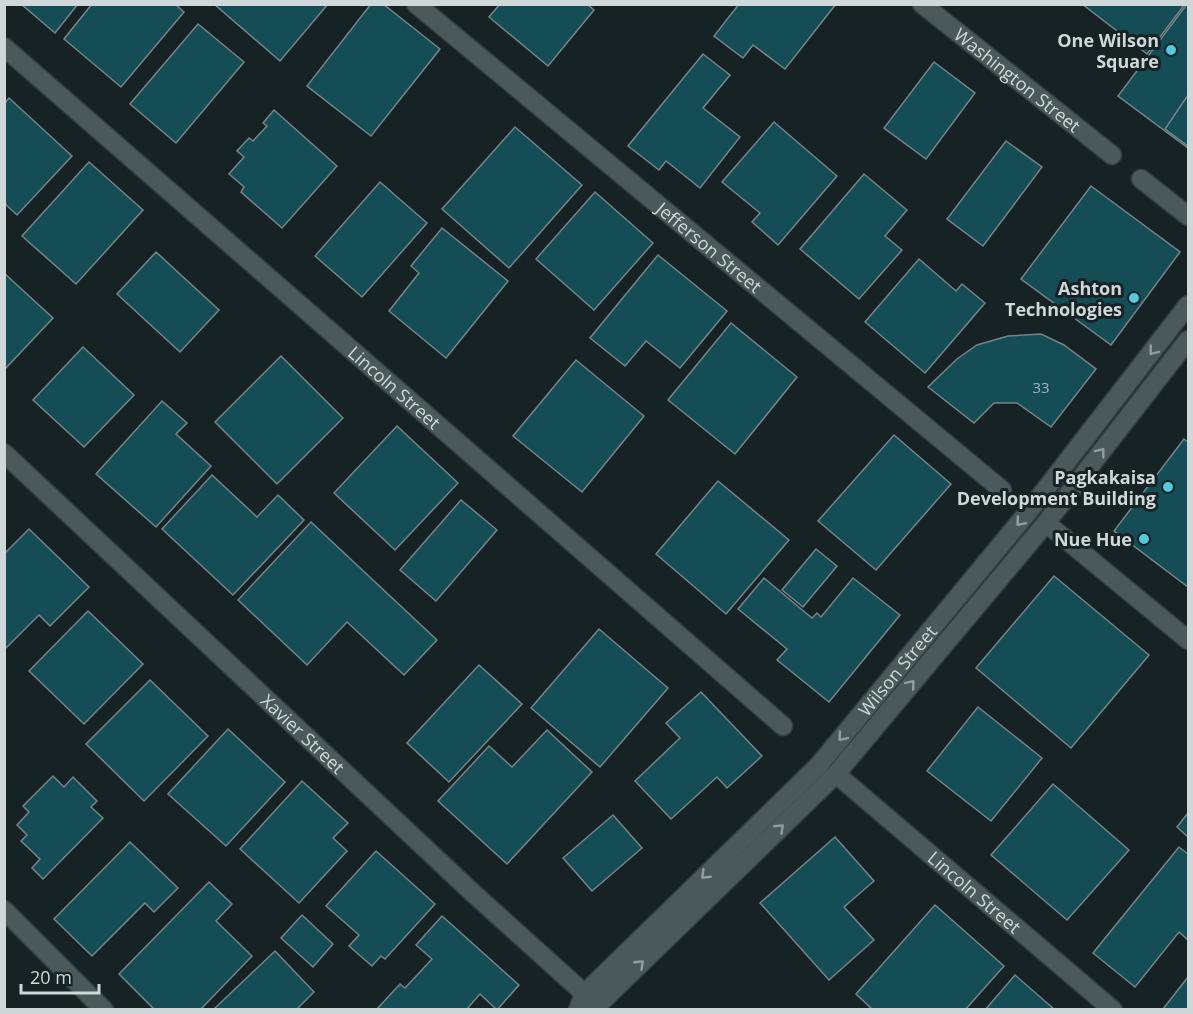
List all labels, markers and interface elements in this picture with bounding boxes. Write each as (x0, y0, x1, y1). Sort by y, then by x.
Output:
street label: Washington Street (949, 22, 1086, 137)
place label: One Wilson Square (1057, 28, 1159, 73)
marker: One Wilson Square (1164, 43, 1178, 57)
street label: Jefferson Street (650, 195, 767, 298)
place label: Ashton Technologies (1005, 276, 1122, 321)
marker: Ashton Technologies (1127, 291, 1141, 305)
street label: Lincoln Street (343, 341, 446, 434)
one-way arrow (1149, 345, 1160, 356)
house number: 33 (1032, 377, 1050, 397)
one-way arrow (1094, 448, 1105, 459)
place label: Pagkakaisa Development Building (957, 465, 1156, 510)
marker: Pagkakaisa Development Building (1161, 480, 1175, 494)
one-way arrow (1016, 515, 1027, 526)
place label: Nue Hue (1054, 527, 1132, 551)
marker: Nue Hue (1137, 532, 1151, 546)
street label: Wilson Street (853, 620, 942, 721)
one-way arrow (904, 680, 915, 691)
street label: Xavier Street (256, 688, 350, 779)
one-way arrow (838, 730, 849, 741)
one-way arrow (772, 825, 783, 836)
street label: Lincoln Street (923, 846, 1026, 938)
one-way arrow (702, 868, 713, 879)
scale bar (21, 957, 99, 995)
one-way arrow (633, 961, 644, 972)
text: 20 m (30, 965, 72, 989)

